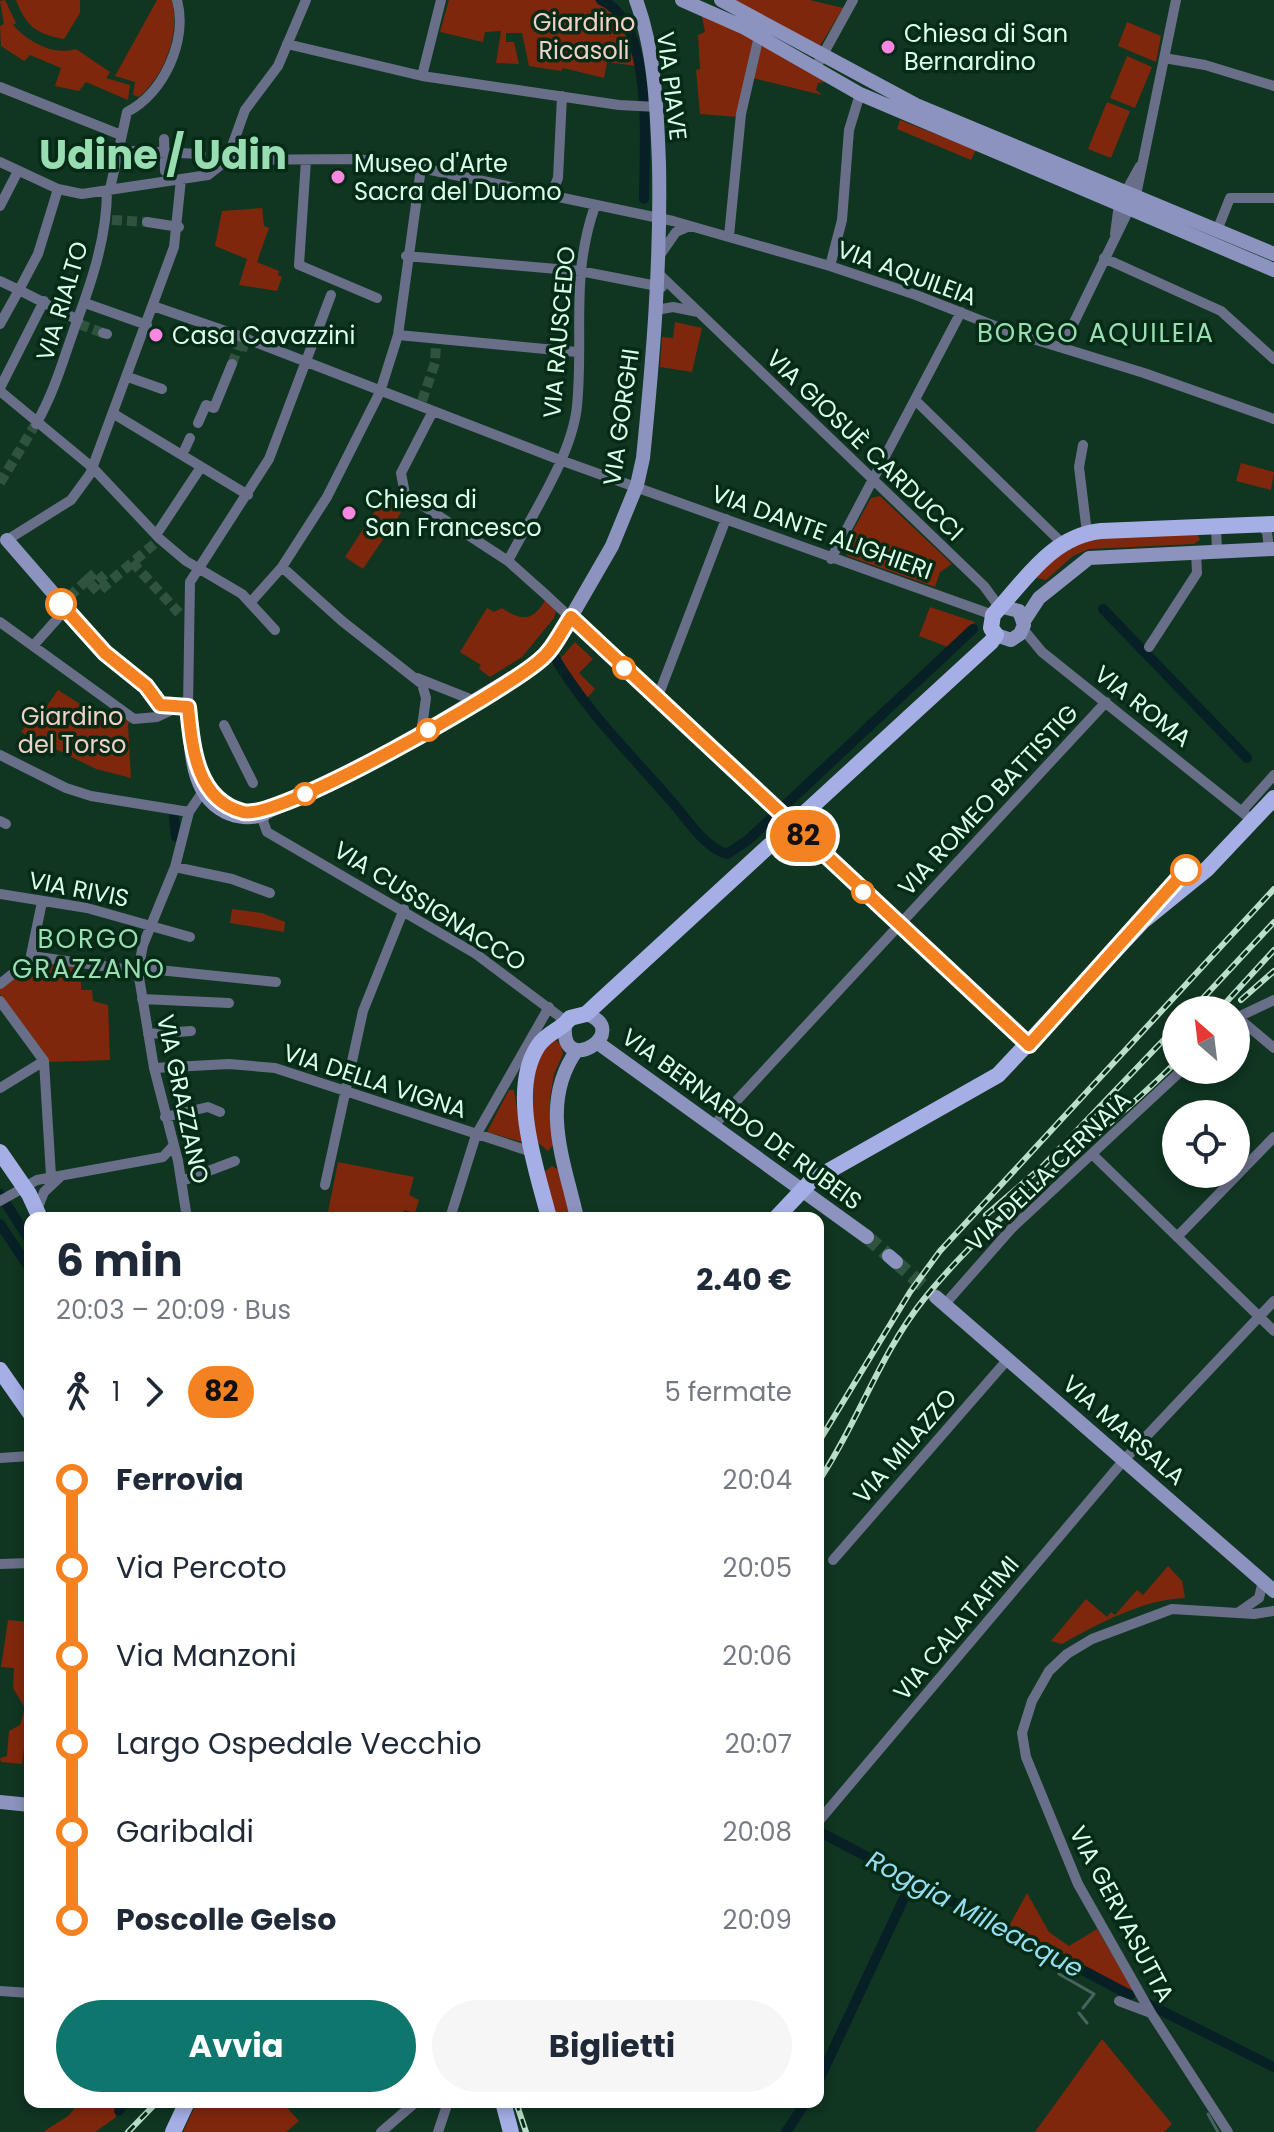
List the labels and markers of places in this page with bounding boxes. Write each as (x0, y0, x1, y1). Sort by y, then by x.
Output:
place label: Chiesa di San Bernardino (904, 17, 1068, 78)
marker: Chiesa di San Bernardino (879, 38, 897, 56)
place label: Museo d'Arte Sacra del Duomo (354, 147, 562, 208)
marker: Museo d'Arte Sacra del Duomo (329, 168, 347, 186)
place label: Casa Cavazzini (172, 319, 355, 352)
marker: Casa Cavazzini (147, 326, 165, 344)
place label: Chiesa di San Francesco (365, 483, 542, 544)
marker: Chiesa di San Francesco (340, 504, 358, 522)
unlabelled marker (46, 589, 76, 619)
unlabelled marker (613, 657, 635, 679)
unlabelled marker (417, 719, 439, 741)
unlabelled marker (294, 783, 316, 805)
unlabelled marker (1171, 855, 1201, 885)
unlabelled marker (852, 881, 874, 903)

